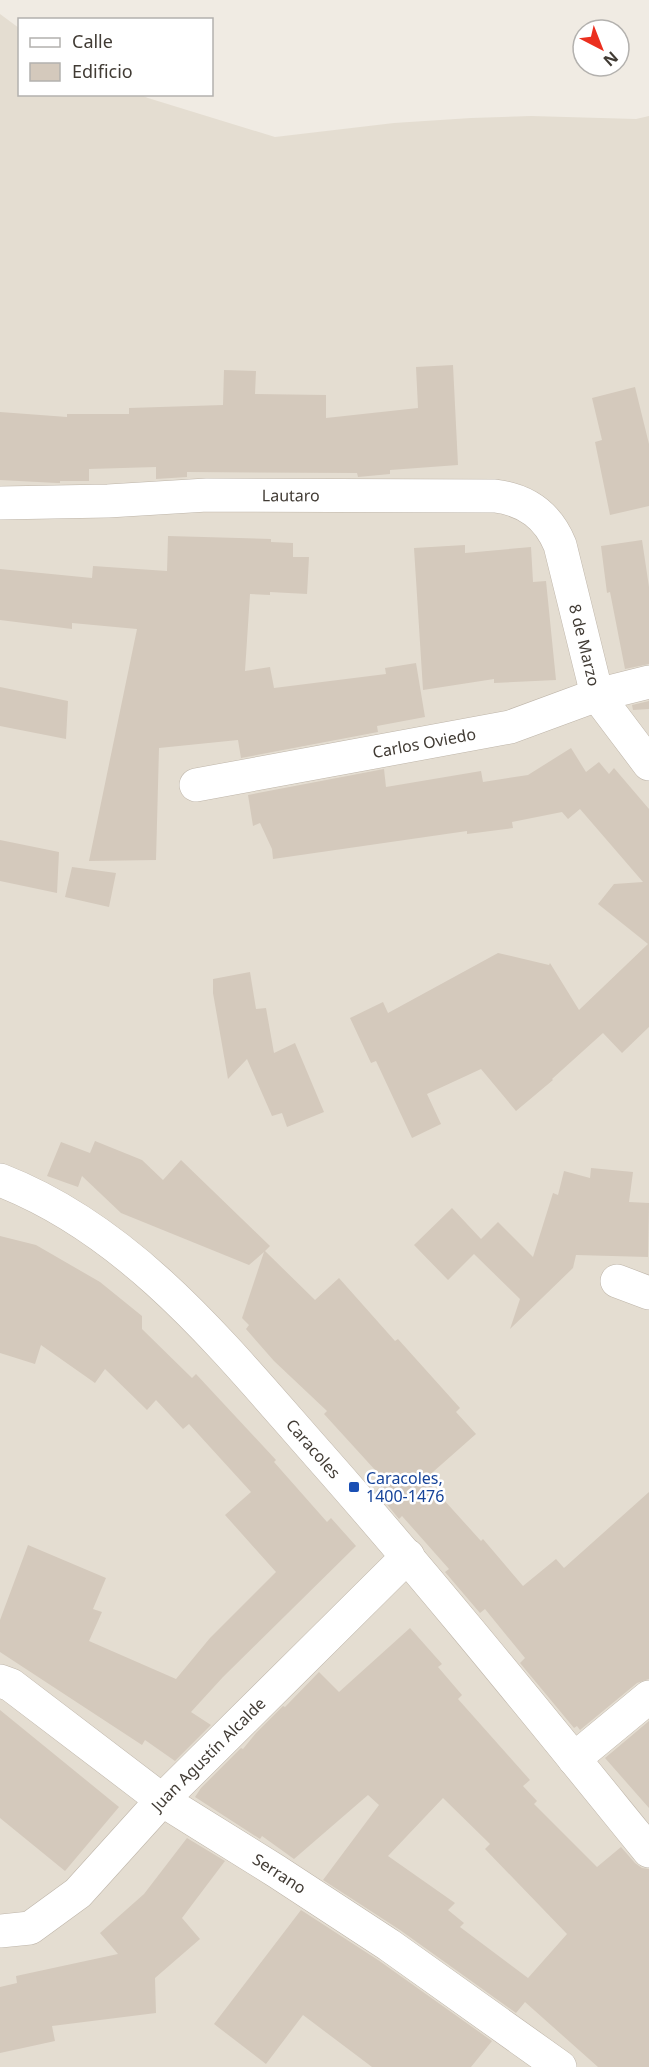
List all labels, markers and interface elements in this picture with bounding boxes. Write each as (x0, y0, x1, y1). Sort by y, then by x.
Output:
legend (18, 18, 213, 96)
north arrow (571, 18, 631, 78)
text: Calle (72, 29, 113, 53)
text: N (599, 47, 623, 72)
text: Edificio (72, 59, 133, 83)
street label: Lautaro (262, 484, 320, 506)
street label: 8 de Marzo (564, 602, 605, 688)
street label: Carlos Oviedo (371, 723, 478, 763)
street label: Caracoles (281, 1414, 346, 1483)
place label: Caracoles, 1400-1476 (366, 1467, 444, 1507)
marker: Caracoles, 1400-1476 (347, 1480, 361, 1494)
street label: Juan Agustín Alcalde (145, 1692, 270, 1817)
street label: Serrano (249, 1848, 310, 1899)

